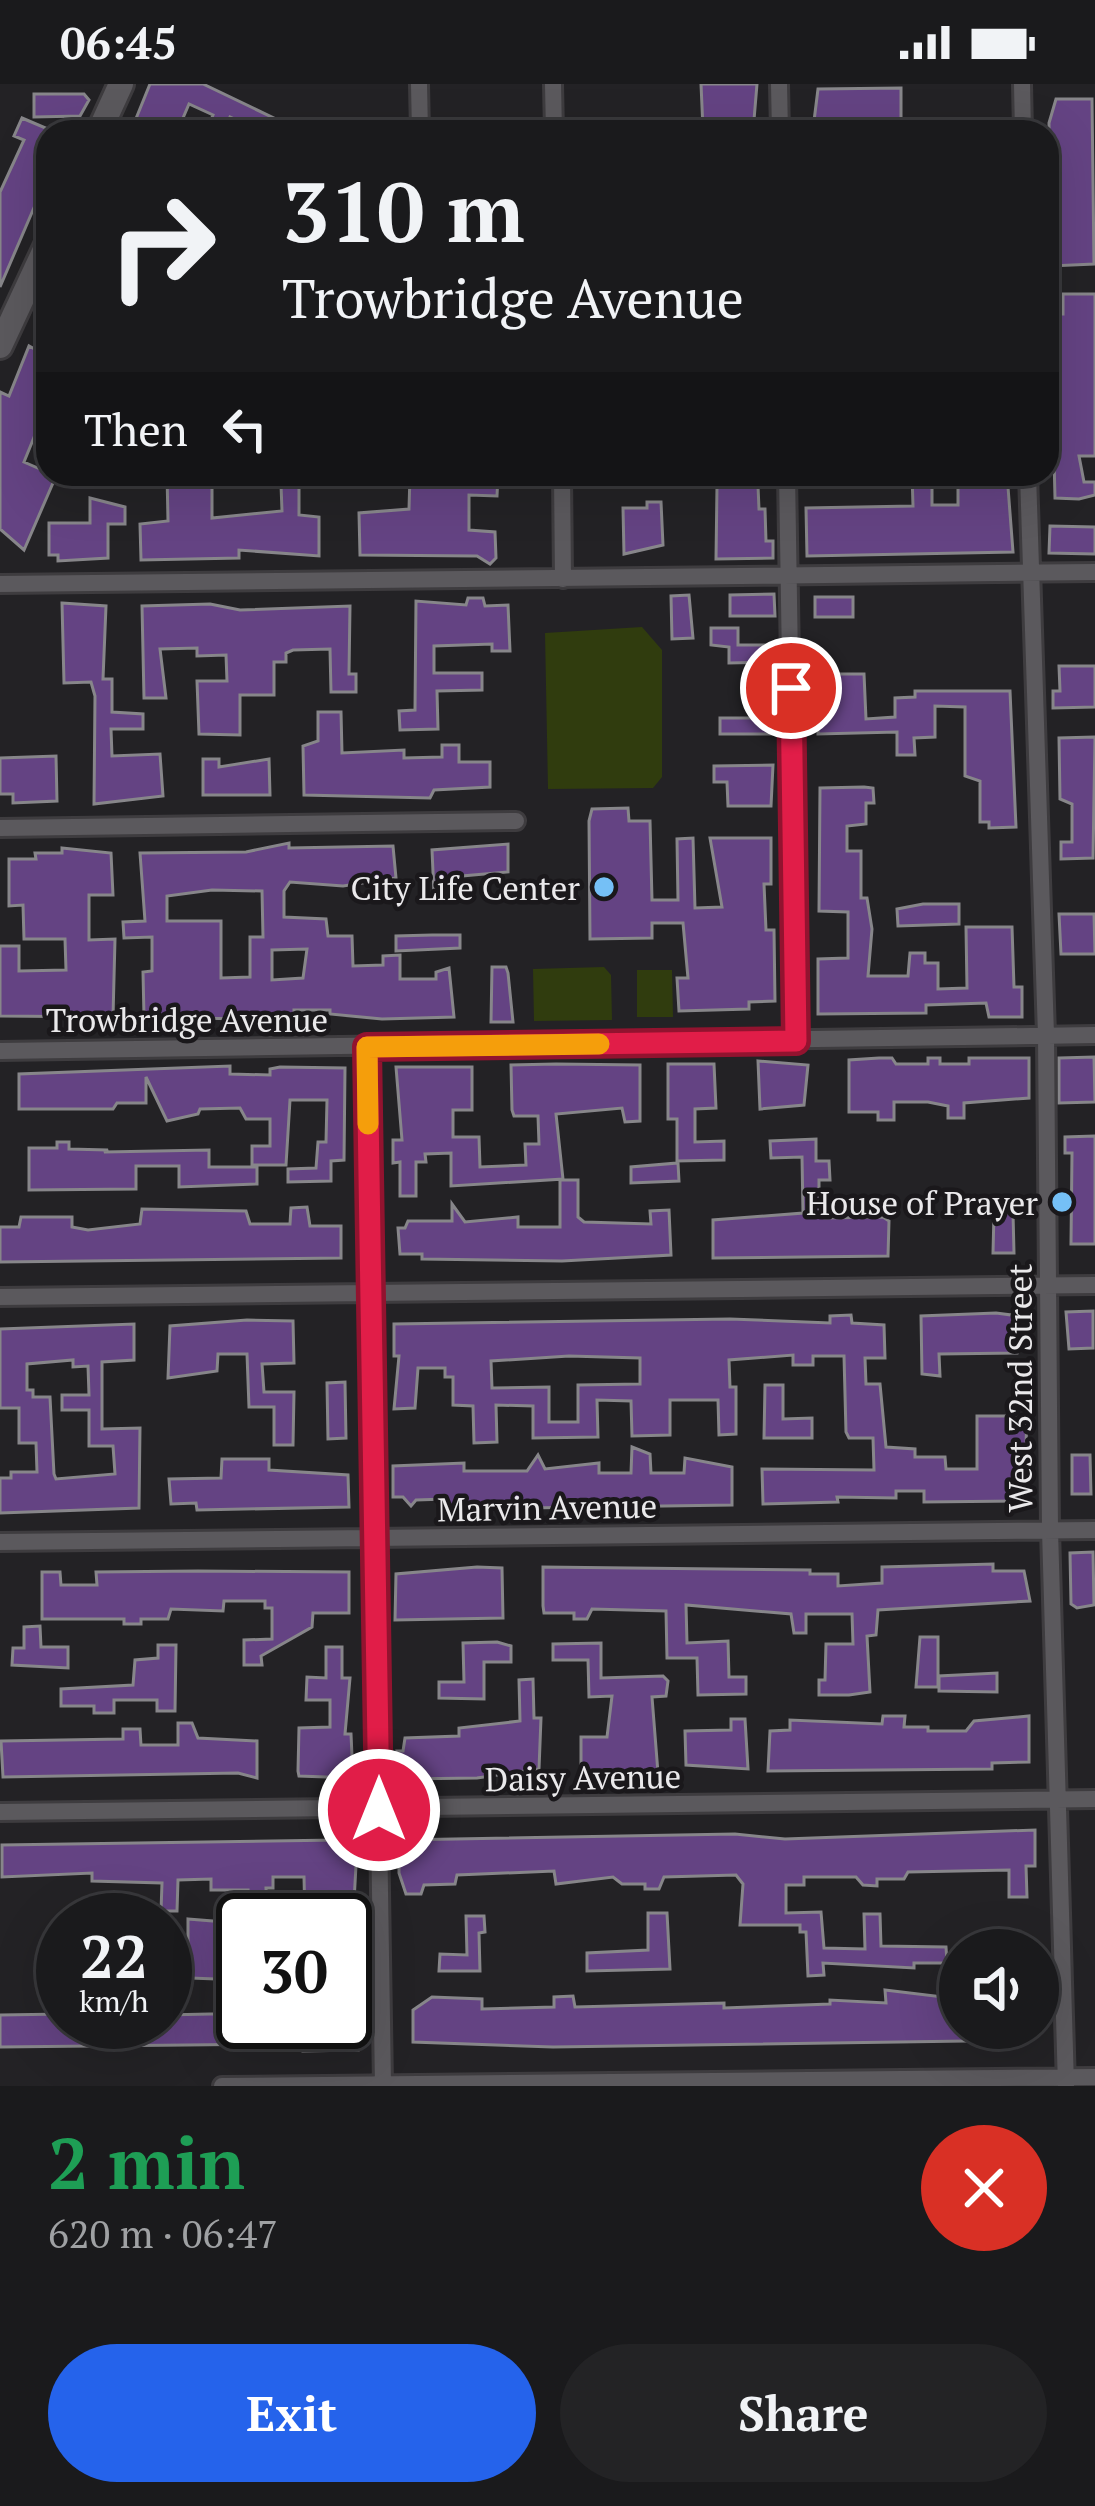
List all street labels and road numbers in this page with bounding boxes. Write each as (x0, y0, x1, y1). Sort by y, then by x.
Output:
street label: Trowbridge Avenue (46, 998, 328, 1041)
street label: West 32nd Street (998, 1264, 1041, 1513)
street label: Marvin Avenue (437, 1484, 657, 1530)
street label: Daisy Avenue (484, 1754, 682, 1800)

